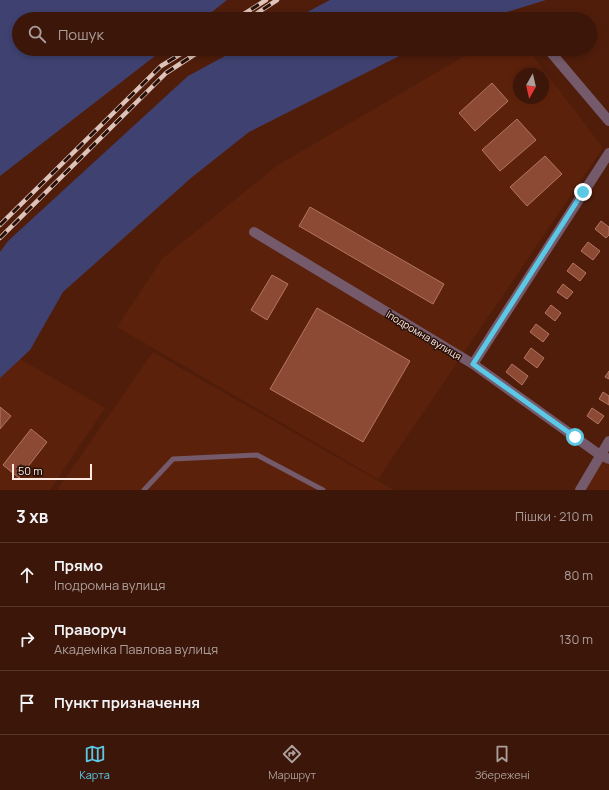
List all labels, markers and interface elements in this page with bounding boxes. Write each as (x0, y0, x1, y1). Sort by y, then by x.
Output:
search box (12, 12, 597, 56)
icon: search (26, 23, 48, 45)
text: Пошук (58, 24, 104, 45)
north arrow (513, 68, 549, 104)
route end (574, 183, 592, 201)
street label: Іподромна вулиця (384, 307, 464, 363)
route start (566, 428, 584, 446)
scale bar (12, 462, 92, 481)
text: 50 m (18, 463, 43, 478)
text: 3 хв (16, 505, 48, 528)
text: Пішки · 210 m (515, 507, 593, 525)
text: Прямо (54, 555, 103, 576)
icon: ahead (16, 564, 38, 586)
text: 80 m (564, 566, 593, 584)
text: Іподромна вулиця (54, 576, 165, 594)
text: Праворуч (54, 619, 126, 640)
icon: right (16, 628, 38, 650)
text: 130 m (559, 630, 593, 648)
text: Академіка Павлова вулиця (54, 640, 218, 658)
icon: arrive (16, 692, 38, 714)
text: Пункт призначення (54, 692, 200, 713)
tab: Карта (79, 743, 110, 782)
tab: Маршрут (268, 743, 316, 782)
tab: Збережені (475, 743, 530, 782)

